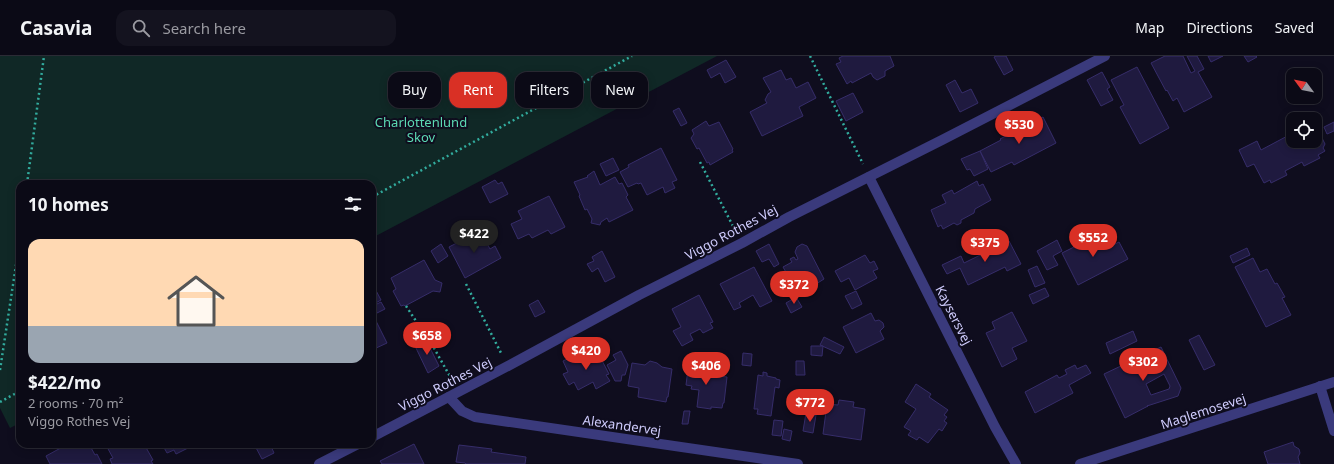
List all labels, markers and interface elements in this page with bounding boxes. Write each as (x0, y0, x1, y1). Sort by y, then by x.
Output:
search box (116, 10, 396, 46)
text: Casavia (20, 15, 92, 41)
icon: search (130, 17, 152, 39)
text: Search here (162, 18, 246, 38)
text: Map (1135, 18, 1164, 37)
text: Directions (1186, 18, 1253, 37)
text: Saved (1275, 18, 1314, 37)
north arrow (1286, 68, 1322, 104)
map controls (1286, 68, 1322, 148)
chip: Buy (388, 72, 441, 108)
chip: Rent (449, 72, 507, 108)
chip: Filters (515, 72, 583, 108)
chip: New (591, 72, 648, 108)
pin: $530 (995, 111, 1043, 145)
button: locate (1286, 112, 1322, 148)
park label: Charlottenlund Skov (375, 113, 467, 146)
text: $530 (1004, 115, 1034, 133)
text: 10 homes (28, 193, 109, 216)
icon: filters (342, 193, 364, 215)
street label: Viggo Rothes Vej (682, 200, 780, 264)
pin: $422 (450, 220, 498, 254)
text: $422 (459, 224, 489, 242)
pin: $552 (1069, 224, 1117, 258)
text: $552 (1078, 228, 1108, 246)
pin: $375 (961, 229, 1009, 263)
text: $375 (970, 233, 1000, 251)
icon: home (160, 265, 232, 337)
pin: $372 (770, 271, 818, 305)
text: $372 (779, 275, 809, 293)
street label: Kaysersvej (931, 282, 977, 348)
pin: $658 (403, 322, 451, 356)
text: $658 (412, 326, 442, 344)
pin: $420 (562, 337, 610, 371)
text: $420 (571, 341, 601, 359)
pin: $302 (1119, 348, 1167, 382)
pin: $406 (682, 352, 730, 386)
text: $302 (1128, 352, 1158, 370)
street label: Viggo Rothes Vej (395, 353, 495, 415)
text: $406 (691, 356, 721, 374)
text: $422/mo (28, 371, 101, 394)
pin: $772 (786, 389, 834, 423)
street label: Maglemosevej (1158, 389, 1248, 433)
text: $772 (795, 393, 825, 411)
text: 2 rooms · 70 m² (28, 394, 123, 412)
street label: Alexandervej (582, 411, 662, 439)
text: Viggo Rothes Vej (28, 412, 130, 430)

